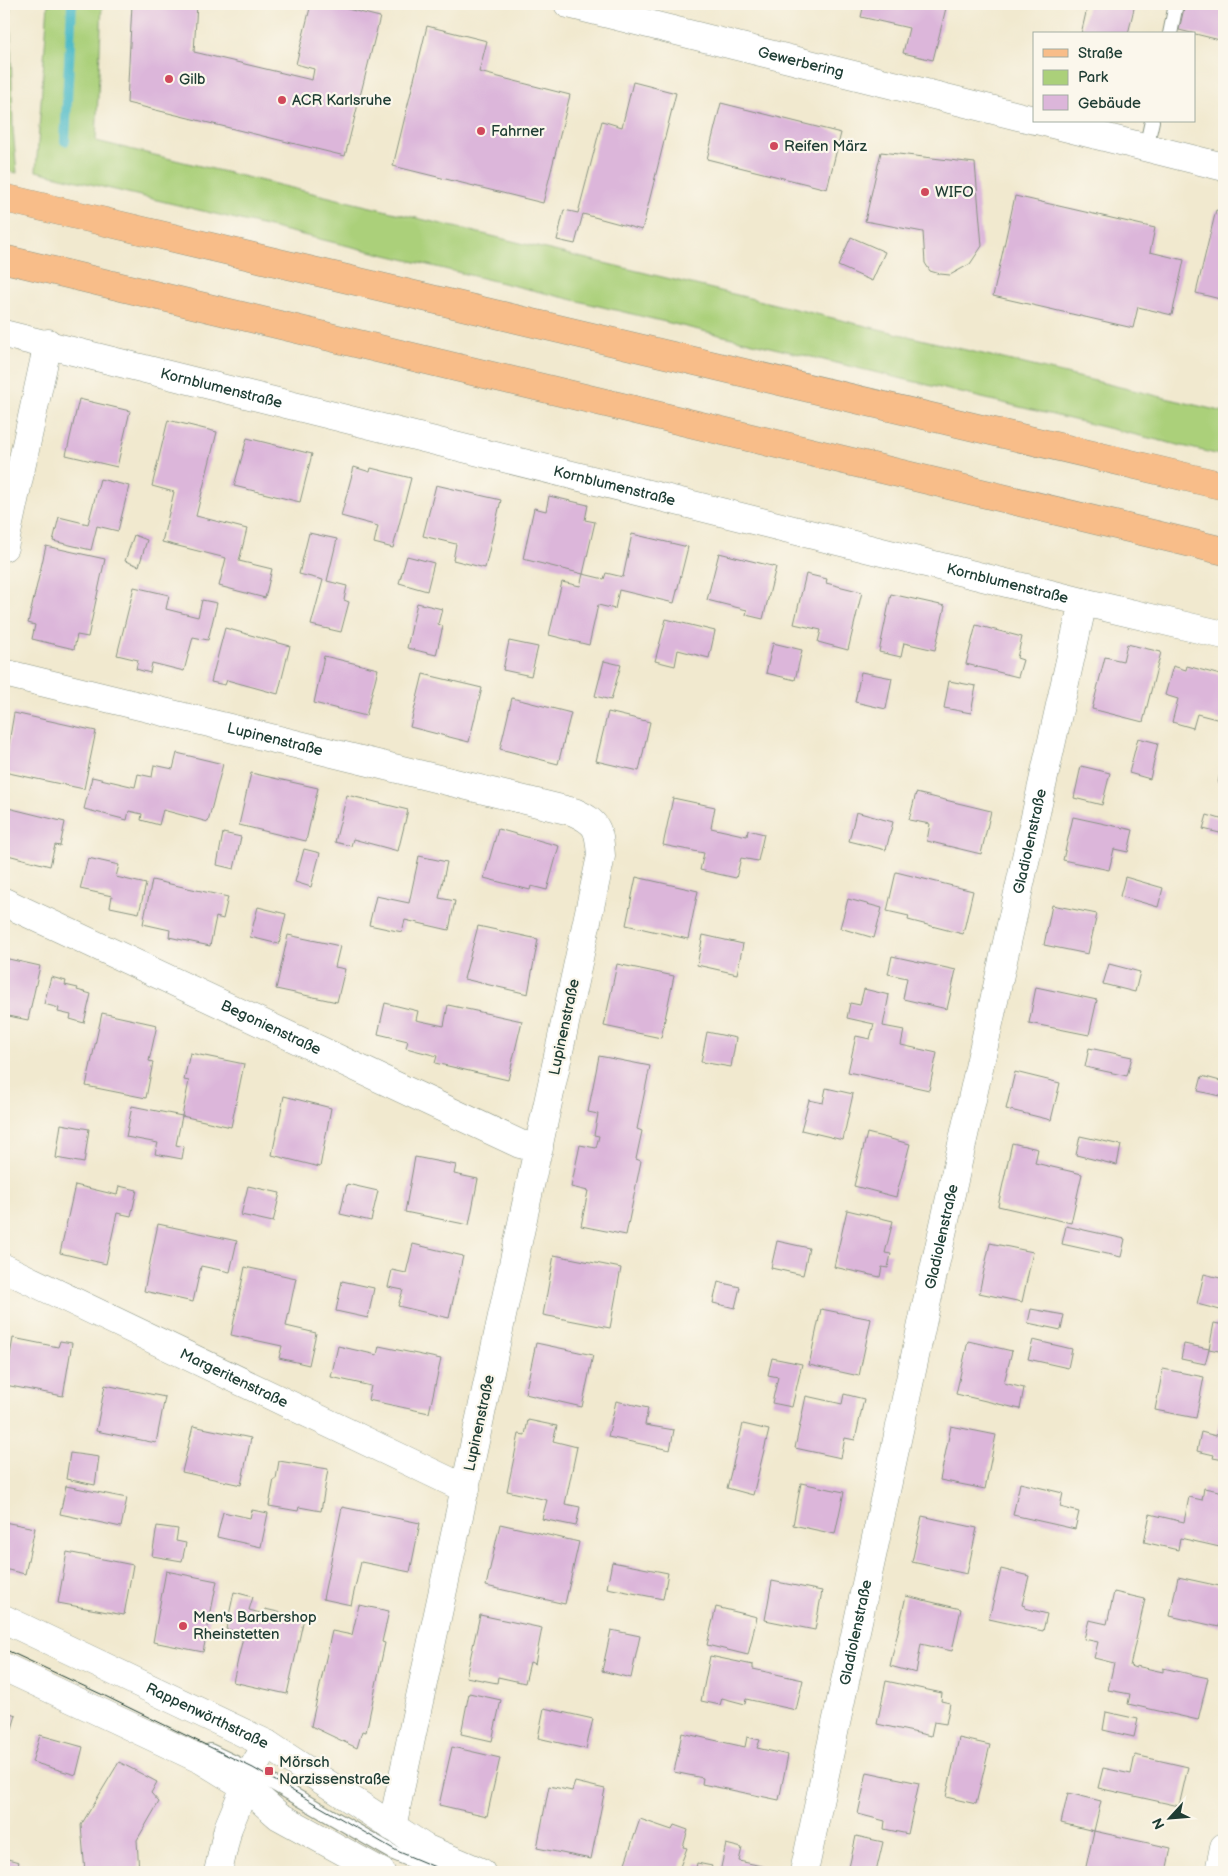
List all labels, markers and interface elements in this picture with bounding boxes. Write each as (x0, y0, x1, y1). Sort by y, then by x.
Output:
legend (1033, 32, 1196, 122)
street label: Gewerbering (756, 43, 846, 82)
text: Straße (1078, 44, 1123, 63)
text: Park (1078, 68, 1109, 87)
place label: Gilb (179, 70, 206, 89)
marker: Gilb (163, 73, 175, 85)
place label: ACR Karlsruhe (292, 91, 391, 110)
marker: ACR Karlsruhe (276, 94, 288, 106)
text: Gebäude (1078, 94, 1141, 113)
place label: Fahrner (491, 122, 545, 141)
marker: Fahrner (475, 125, 487, 137)
place label: Reifen März (784, 137, 868, 156)
marker: Reifen März (768, 140, 780, 152)
place label: WIFO (935, 183, 974, 202)
marker: WIFO (919, 186, 931, 198)
street label: Kornblumenstraße (158, 364, 284, 413)
street label: Kornblumenstraße (551, 462, 677, 510)
street label: Kornblumenstraße (944, 559, 1070, 608)
street label: Lupinenstraße (225, 719, 325, 760)
street label: Gladiolenstraße (1009, 787, 1051, 896)
street label: Lupinenstraße (545, 977, 584, 1077)
street label: Begonienstraße (218, 996, 324, 1059)
street label: Gladiolenstraße (921, 1182, 963, 1291)
street label: Margeritenstraße (177, 1345, 291, 1412)
street label: Lupinenstraße (460, 1373, 499, 1473)
street label: Gladiolenstraße (835, 1578, 877, 1687)
place label: Men's Barbershop Rheinstetten (193, 1608, 317, 1644)
marker: Men's Barbershop Rheinstetten (177, 1620, 189, 1632)
street label: Rappenwörthstraße (143, 1679, 272, 1753)
place label: Mörsch Narzissenstraße (279, 1753, 390, 1789)
marker: Mörsch Narzissenstraße (263, 1765, 275, 1777)
north arrow (1146, 1794, 1196, 1844)
text: N (1149, 1815, 1169, 1832)

